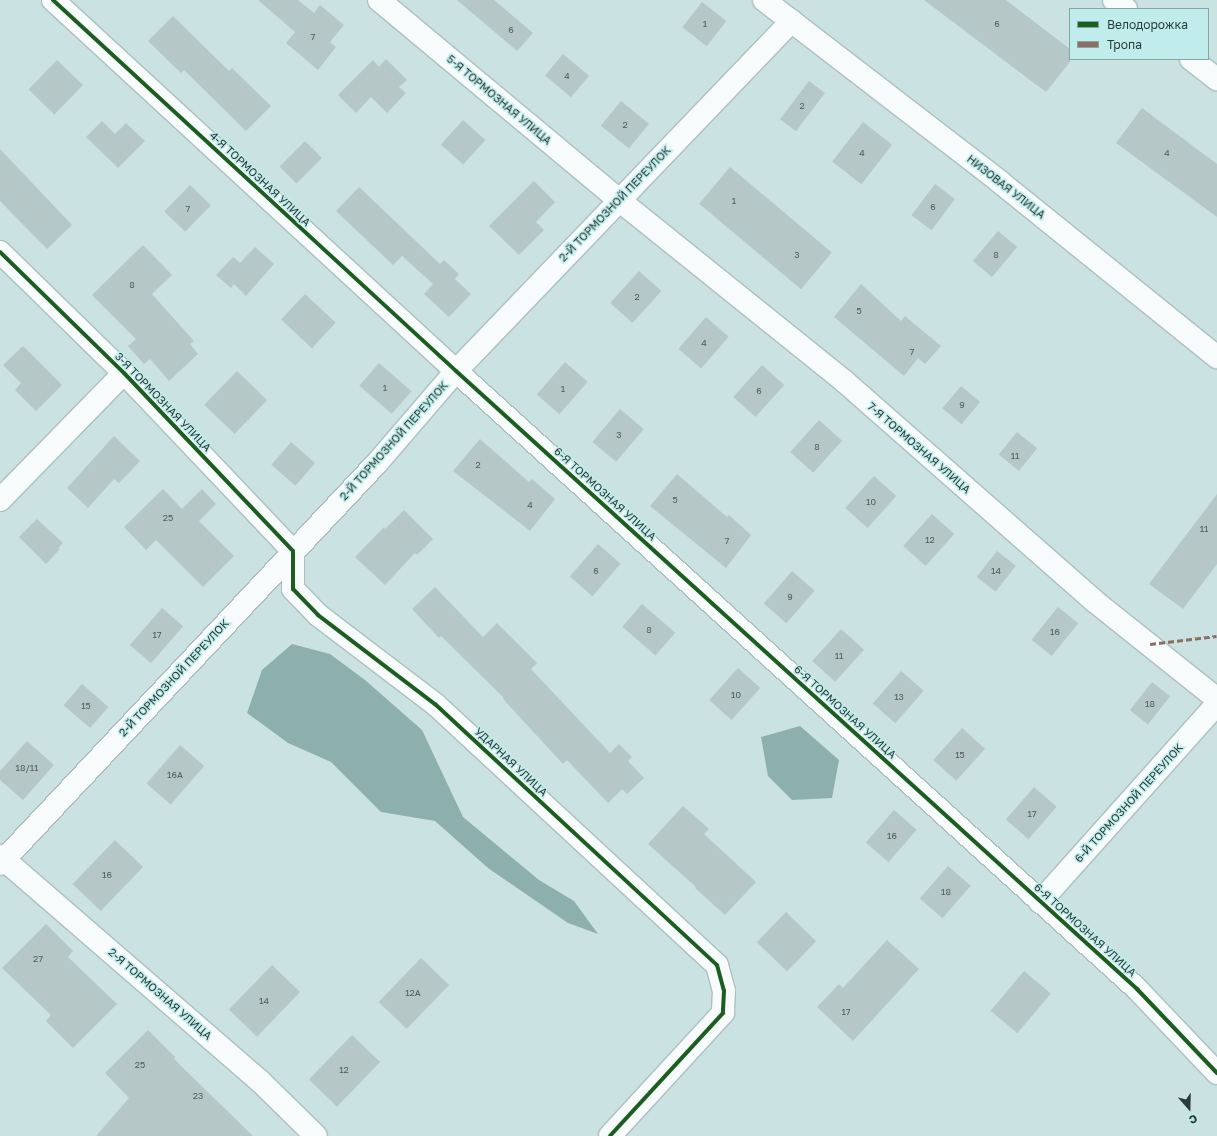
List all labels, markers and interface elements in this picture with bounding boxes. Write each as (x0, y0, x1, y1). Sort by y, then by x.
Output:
legend (1069, 8, 1209, 60)
text: Велодорожка (1107, 17, 1188, 32)
house number: 1 (703, 19, 707, 29)
house number: 6 (994, 19, 1000, 29)
house number: 6 (508, 25, 514, 35)
house number: 7 (311, 32, 315, 42)
text: Тропа (1107, 37, 1142, 52)
street label: 5-Я ТОРМОЗНАЯ УЛИЦА (444, 52, 554, 148)
house number: 4 (564, 71, 570, 81)
house number: 2 (799, 101, 805, 111)
house number: 2 (622, 120, 628, 130)
street label: 4-Я ТОРМОЗНАЯ УЛИЦА (207, 129, 313, 229)
street label: 2-Й ТОРМОЗНОЙ ПЕРЕУЛОК (556, 144, 674, 264)
house number: 4 (859, 148, 865, 158)
house number: 4 (1164, 148, 1170, 158)
street label: НИЗОВАЯ УЛИЦА (964, 152, 1048, 222)
house number: 1 (732, 196, 736, 206)
house number: 6 (930, 202, 936, 212)
house number: 7 (186, 204, 190, 214)
house number: 3 (794, 250, 800, 260)
house number: 8 (993, 250, 999, 260)
house number: 8 (129, 280, 135, 290)
house number: 2 (634, 292, 640, 302)
house number: 5 (856, 306, 862, 316)
house number: 4 (701, 338, 707, 348)
house number: 7 (910, 347, 914, 357)
street label: 3-Я ТОРМОЗНАЯ УЛИЦА (112, 350, 214, 454)
street label: 2-Й ТОРМОЗНОЙ ПЕРЕУЛОК (337, 379, 451, 503)
house number: 1 (383, 383, 387, 393)
house number: 1 (561, 384, 565, 394)
house number: 6 (756, 386, 762, 396)
street label: 7-Я ТОРМОЗНАЯ УЛИЦА (865, 400, 973, 496)
house number: 9 (959, 400, 965, 410)
house number: 3 (616, 430, 622, 440)
house number: 8 (814, 442, 820, 452)
street label: 6-Я ТОРМОЗНАЯ УЛИЦА (551, 445, 659, 543)
house number: 11 (1011, 451, 1019, 461)
house number: 2 (475, 460, 481, 470)
house number: 5 (672, 495, 678, 505)
house number: 10 (866, 497, 876, 507)
house number: 4 (527, 500, 533, 510)
house number: 25 (163, 513, 173, 523)
house number: 11 (1200, 524, 1208, 534)
house number: 12 (925, 535, 935, 545)
house number: 7 (725, 536, 729, 546)
house number: 6 (593, 566, 599, 576)
house number: 14 (991, 566, 1001, 576)
house number: 9 (787, 592, 793, 602)
street label: 2-Й ТОРМОЗНОЙ ПЕРЕУЛОК (116, 617, 232, 739)
house number: 8 (646, 625, 652, 635)
house number: 16 (1050, 627, 1060, 637)
house number: 17 (152, 630, 162, 640)
house number: 11 (835, 651, 843, 661)
street label: 6-Я ТОРМОЗНАЯ УЛИЦА (791, 663, 899, 761)
house number: 10 (731, 690, 741, 700)
house number: 13 (894, 692, 904, 702)
house number: 18 (1145, 699, 1155, 709)
house number: 15 (81, 701, 91, 711)
street label: УДАРНАЯ УЛИЦА (472, 725, 550, 799)
street label: 6-Й ТОРМОЗНОЙ ПЕРЕУЛОК (1072, 741, 1186, 865)
house number: 15 (955, 750, 965, 760)
house number: 18/11 (16, 763, 38, 773)
house number: 16А (167, 770, 183, 780)
house number: 17 (1027, 809, 1037, 819)
house number: 16 (887, 831, 897, 841)
house number: 16 (102, 870, 112, 880)
street label: 6-Я ТОРМОЗНАЯ УЛИЦА (1031, 881, 1139, 979)
house number: 18 (941, 887, 951, 897)
street label: 2-Я ТОРМОЗНАЯ УЛИЦА (106, 946, 214, 1042)
house number: 27 (33, 954, 43, 964)
house number: 12А (405, 988, 421, 998)
house number: 14 (259, 996, 269, 1006)
house number: 17 (841, 1007, 851, 1017)
house number: 25 (135, 1060, 145, 1070)
house number: 12 (339, 1065, 349, 1075)
north arrow (1169, 1088, 1209, 1128)
house number: 23 (193, 1091, 203, 1101)
text: С (1187, 1112, 1199, 1127)

